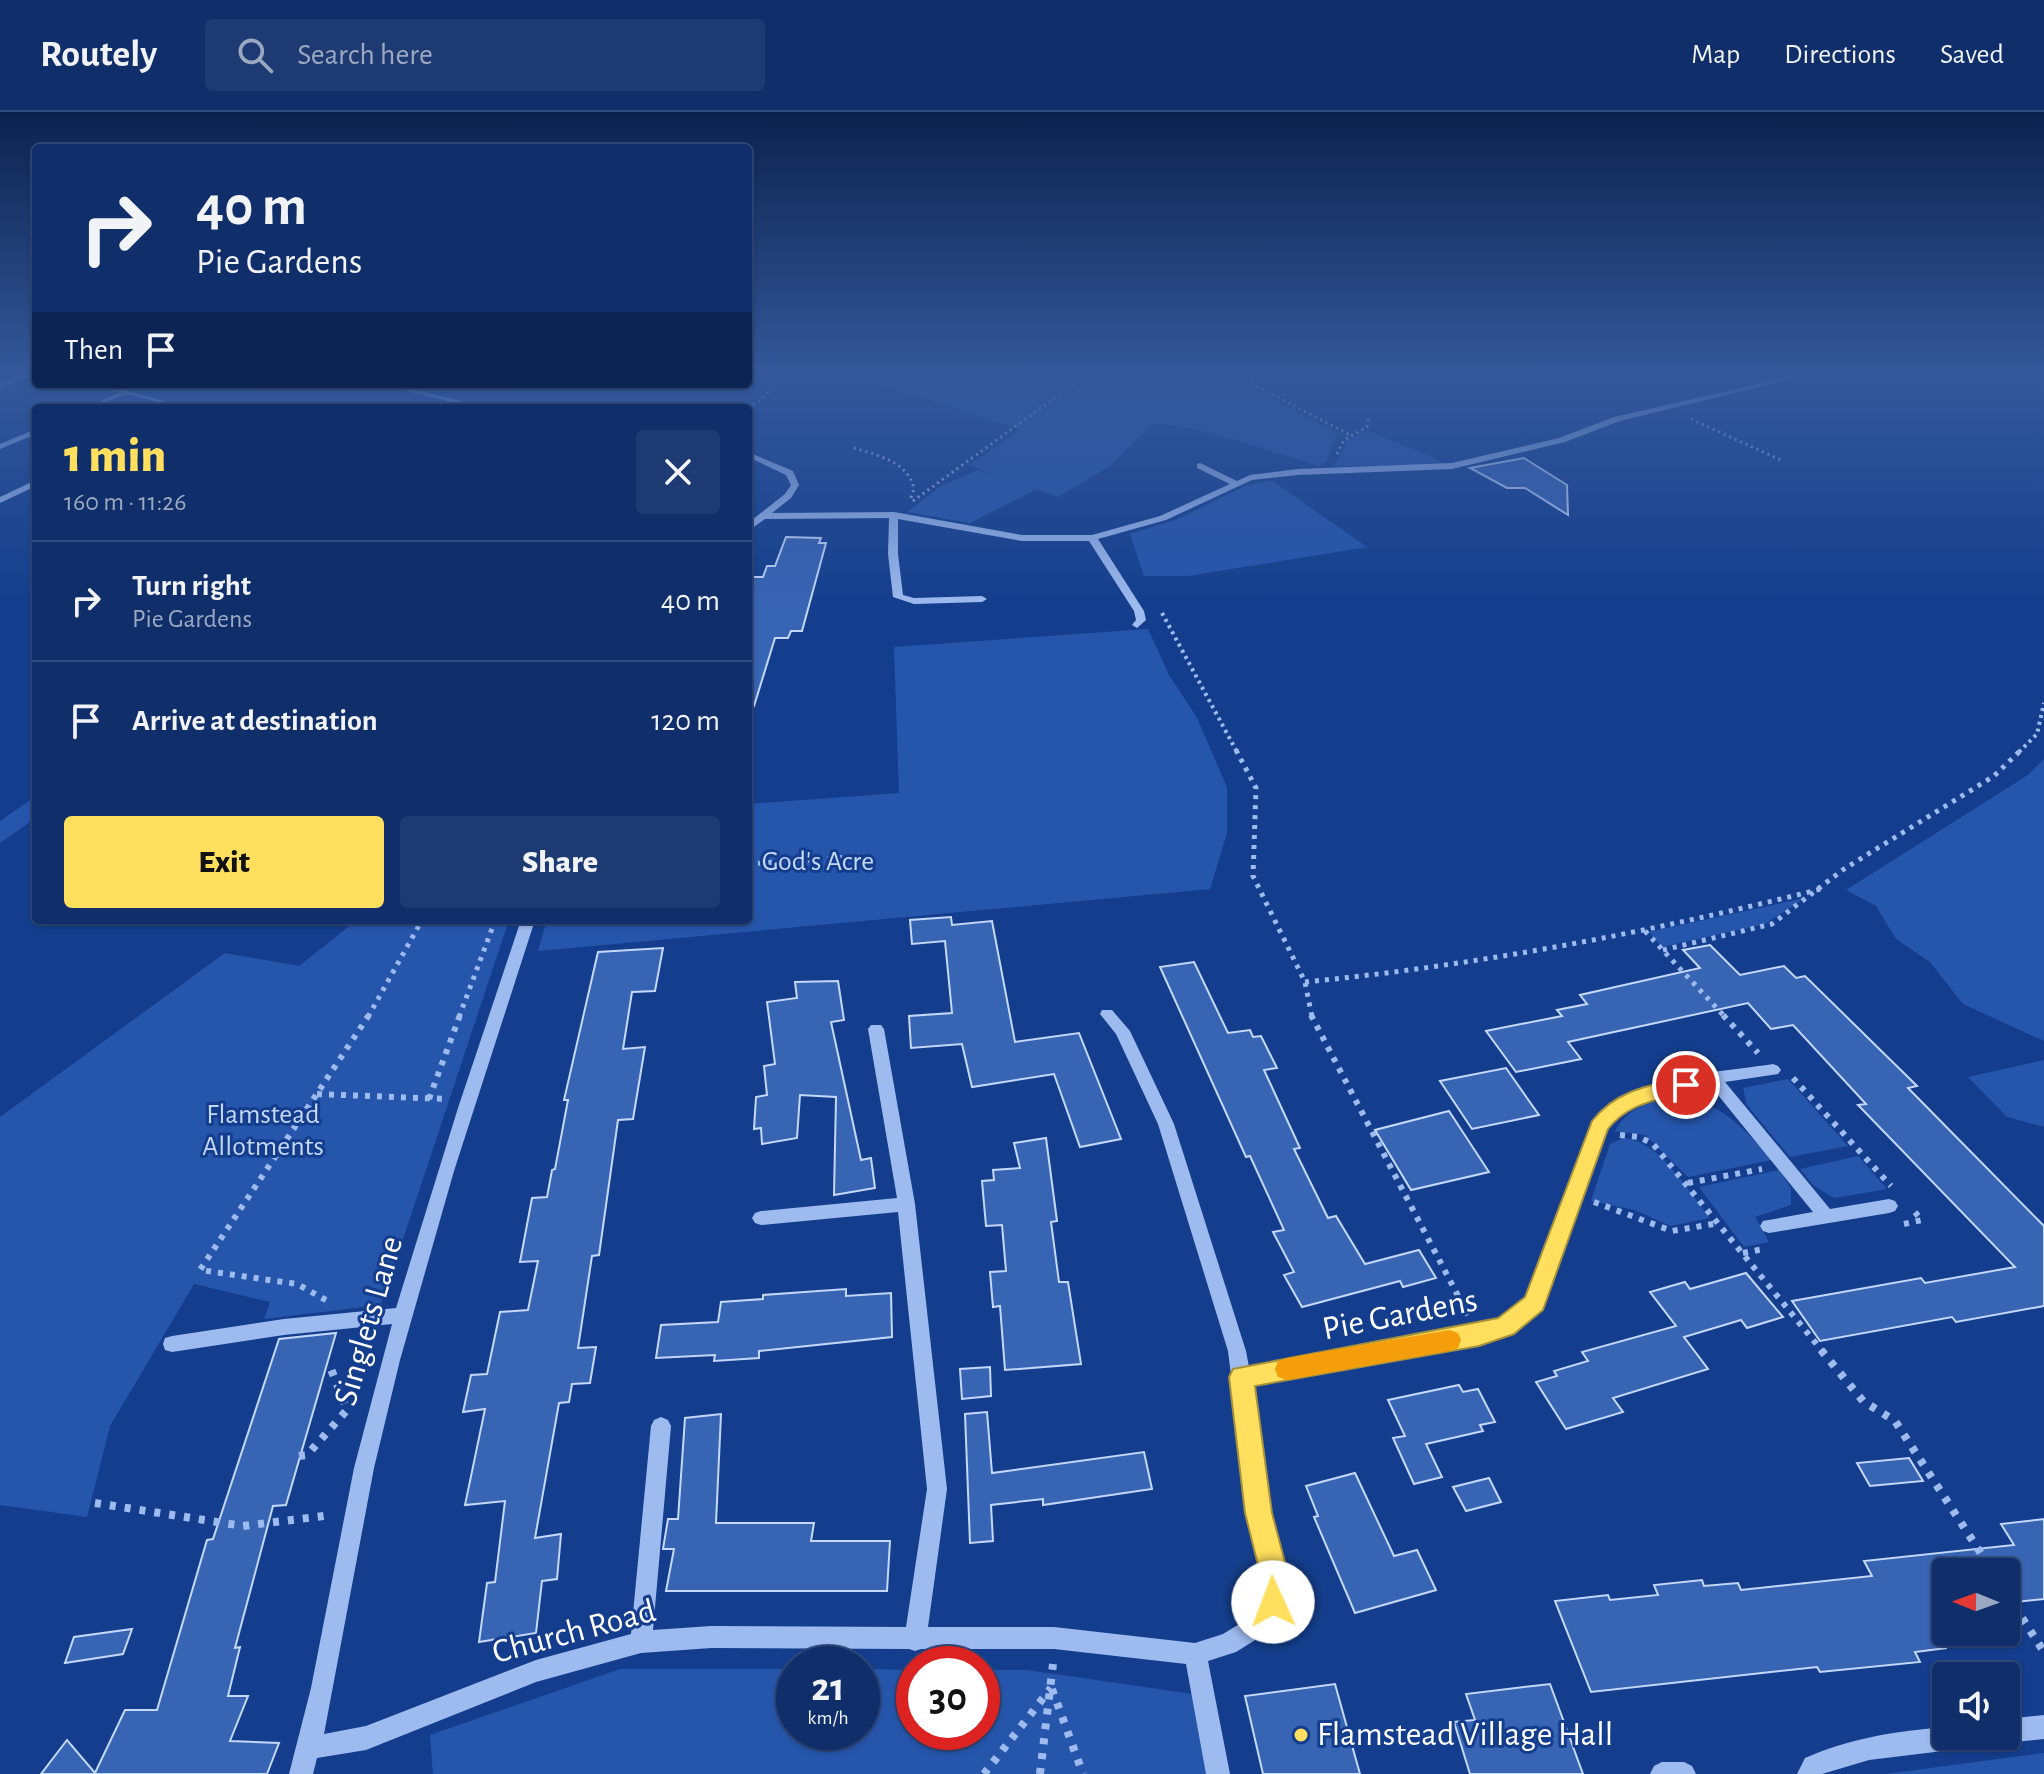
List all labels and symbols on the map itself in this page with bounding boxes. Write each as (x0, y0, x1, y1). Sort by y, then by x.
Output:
park label: God's Acre (762, 848, 874, 876)
pin (1652, 1051, 1720, 1119)
park label: Flamstead Allotments (202, 1101, 324, 1161)
street label: Singlets Lane (329, 1233, 409, 1409)
street label: Pie Gardens (1320, 1283, 1480, 1347)
north arrow (1932, 1558, 2020, 1646)
position arrow (1231, 1560, 1315, 1644)
street label: Church Road (489, 1594, 659, 1670)
speed limit sign: 30 (896, 1646, 1000, 1750)
place label: Flamstead Village Hall (1317, 1718, 1613, 1752)
marker: Flamstead Village Hall (1292, 1726, 1310, 1744)

